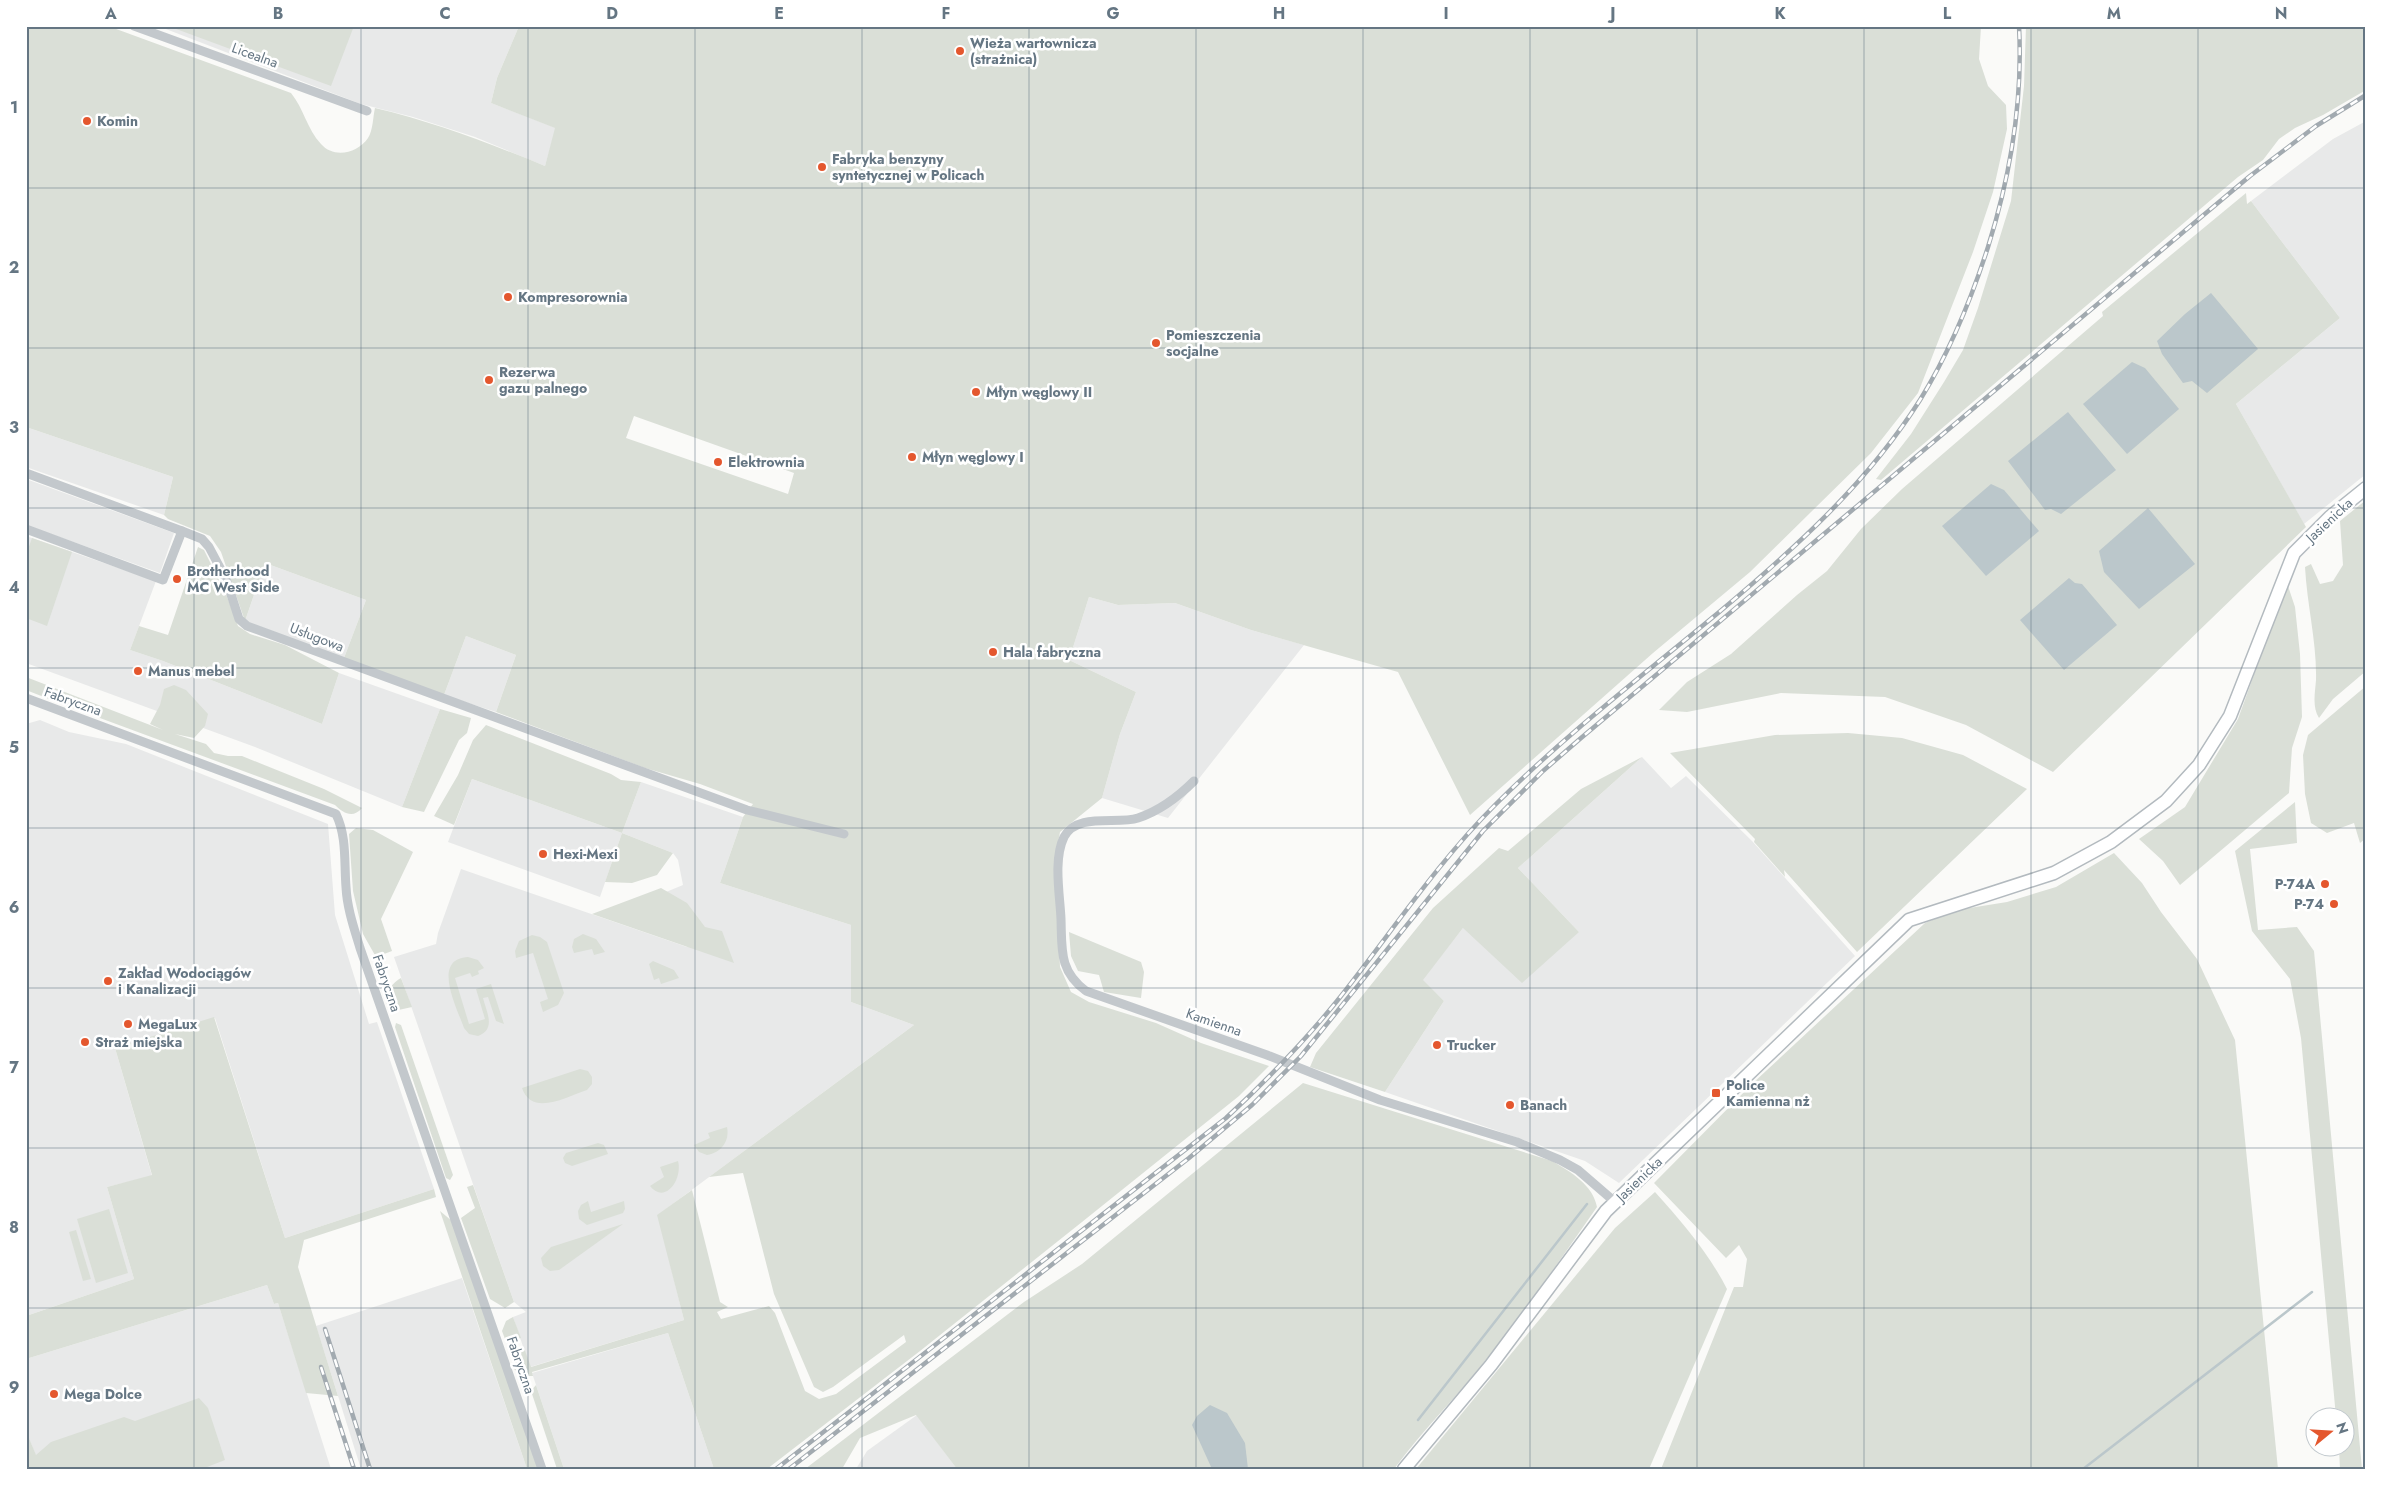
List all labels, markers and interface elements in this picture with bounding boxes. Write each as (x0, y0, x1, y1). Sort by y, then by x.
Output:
text: A (104, 2, 117, 25)
text: B (273, 2, 283, 25)
text: C (439, 2, 451, 25)
text: D (606, 2, 618, 25)
text: E (774, 2, 784, 25)
text: F (942, 2, 950, 25)
text: G (1106, 2, 1120, 25)
text: H (1273, 2, 1285, 25)
text: I (1443, 2, 1449, 25)
text: J (1607, 2, 1616, 25)
text: K (1774, 2, 1786, 25)
text: L (1943, 2, 1952, 25)
text: M (2107, 2, 2121, 25)
text: N (2275, 2, 2287, 25)
place label: Wieża wartownicza (strażnica) (970, 33, 1097, 69)
street label: Licealna (229, 37, 281, 73)
marker: Wieża wartownicza (strażnica) (954, 45, 966, 57)
text: 1 (10, 96, 18, 119)
place label: Komin (97, 111, 138, 131)
marker: Komin (81, 115, 93, 127)
place label: Fabryka benzyny syntetycznej w Policach (832, 149, 984, 185)
marker: Fabryka benzyny syntetycznej w Policach (816, 161, 828, 173)
text: 2 (9, 256, 19, 279)
place label: Kompresorownia (518, 287, 628, 307)
marker: Kompresorownia (502, 291, 514, 303)
place label: Pomieszczenia socjalne (1166, 325, 1261, 361)
marker: Pomieszczenia socjalne (1150, 337, 1162, 349)
place label: Rezerwa gazu palnego (499, 362, 587, 398)
marker: Rezerwa gazu palnego (483, 374, 495, 386)
place label: Młyn węglowy II (986, 382, 1092, 402)
marker: Młyn węglowy II (970, 386, 982, 398)
text: 3 (9, 416, 19, 439)
place label: Młyn węglowy I (922, 447, 1024, 467)
marker: Młyn węglowy I (906, 451, 918, 463)
place label: Elektrownia (728, 452, 804, 472)
marker: Elektrownia (712, 456, 724, 468)
street label: Jasienicka (2300, 493, 2357, 548)
place label: Brotherhood MC West Side (187, 561, 280, 597)
marker: Brotherhood MC West Side (171, 573, 183, 585)
text: 4 (8, 576, 20, 599)
street label: Usługowa (287, 618, 347, 656)
place label: Hala fabryczna (1003, 642, 1101, 662)
marker: Hala fabryczna (987, 646, 999, 658)
place label: Manus mebel (148, 661, 235, 681)
marker: Manus mebel (132, 665, 144, 677)
street label: Fabryczna (42, 681, 104, 721)
text: 5 (9, 736, 19, 759)
place label: Hexi-Mexi (553, 844, 618, 864)
marker: Hexi-Mexi (537, 848, 549, 860)
place label: P-74A (2275, 874, 2316, 894)
marker: P-74A (2319, 878, 2331, 890)
place label: P-74 (2294, 894, 2324, 914)
text: 6 (9, 896, 19, 919)
marker: P-74 (2328, 898, 2340, 910)
street label: Fabryczna (368, 952, 406, 1014)
place label: Zakład Wodociągów i Kanalizacji (118, 963, 251, 999)
marker: Zakład Wodociągów i Kanalizacji (102, 975, 114, 987)
street label: Kamienna (1183, 1003, 1245, 1041)
place label: MegaLux (138, 1014, 198, 1034)
marker: MegaLux (122, 1018, 134, 1030)
place label: Straż miejska (95, 1032, 182, 1052)
place label: Trucker (1447, 1035, 1496, 1055)
marker: Straż miejska (79, 1036, 91, 1048)
marker: Trucker (1431, 1039, 1443, 1051)
text: 7 (9, 1056, 19, 1079)
place label: Police Kamienna nż (1726, 1075, 1811, 1111)
marker: Police Kamienna nż (1710, 1087, 1722, 1099)
place label: Banach (1520, 1095, 1567, 1115)
marker: Banach (1504, 1099, 1516, 1111)
street label: Jasienicka (1610, 1152, 1667, 1207)
text: 8 (9, 1216, 19, 1239)
street label: Fabryczna (502, 1334, 540, 1396)
text: 9 (9, 1376, 19, 1399)
place label: Mega Dolce (64, 1384, 142, 1404)
marker: Mega Dolce (48, 1388, 60, 1400)
north arrow (2304, 1408, 2354, 1458)
text: N (2331, 1420, 2354, 1436)

